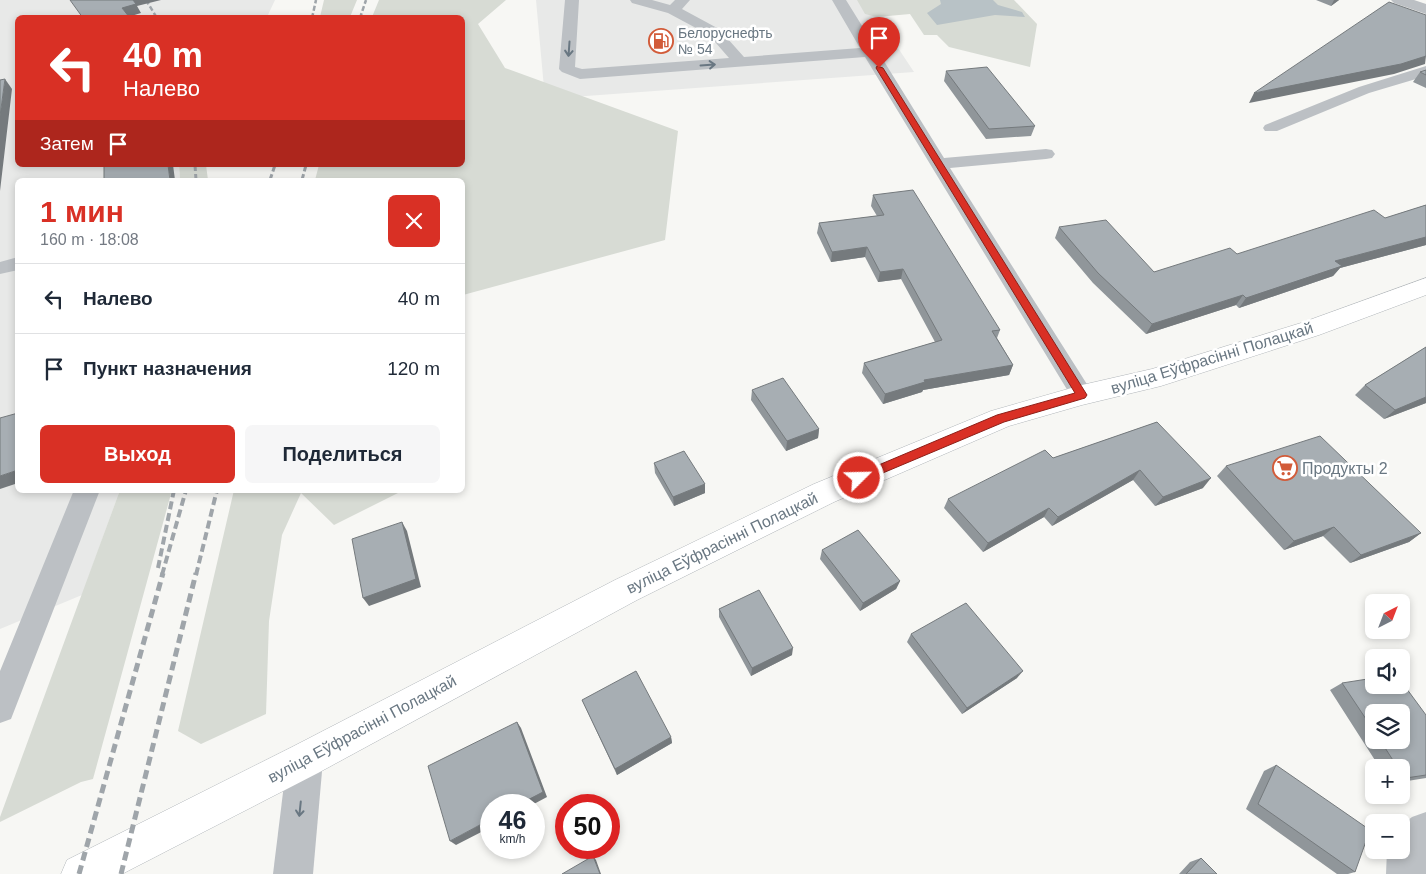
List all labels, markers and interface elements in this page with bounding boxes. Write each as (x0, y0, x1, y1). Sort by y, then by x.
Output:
pin (858, 17, 900, 68)
icon: arrive (865, 24, 893, 52)
place label: Белоруснефть № 54 (678, 25, 773, 57)
fuel station icon: Белоруснефть № 54 (648, 28, 674, 54)
icon: left (40, 35, 105, 100)
text: 40 m (123, 35, 203, 74)
one-way arrow (564, 40, 573, 56)
one-way arrow (700, 61, 716, 70)
text: Налево (123, 76, 200, 101)
icon: arrive (104, 130, 132, 158)
text: Затем (40, 133, 94, 154)
text: 1 мин (40, 195, 124, 228)
button: close (388, 195, 440, 247)
text: 160 m · 18:08 (40, 231, 139, 248)
icon: left (40, 285, 68, 313)
text: Налево (83, 288, 153, 309)
text: 40 m (398, 288, 440, 309)
street label: вуліца Еўфрасінні Полацкай (1109, 319, 1315, 397)
icon: arrive (40, 355, 68, 383)
text: Пункт назначения (83, 358, 252, 379)
text: 120 m (387, 358, 440, 379)
button: Выход (40, 425, 235, 483)
button: Поделиться (245, 425, 440, 483)
position arrow (832, 451, 884, 503)
supermarket icon: Продукты 2 (1272, 455, 1298, 481)
place label: Продукты 2 (1302, 460, 1388, 477)
street label: вуліца Еўфрасінні Полацкай (624, 489, 820, 597)
north arrow (1365, 594, 1410, 639)
map controls (1365, 594, 1410, 859)
button: sound (1365, 649, 1410, 694)
street label: вуліца Еўфрасінні Полацкай (265, 672, 459, 786)
button: layers (1365, 704, 1410, 749)
button: + (1365, 759, 1410, 804)
speed limit sign: 50 (555, 794, 620, 859)
one-way arrow (295, 801, 305, 817)
text: 46 (499, 806, 526, 834)
button: − (1365, 814, 1410, 859)
text: km/h (499, 832, 526, 846)

